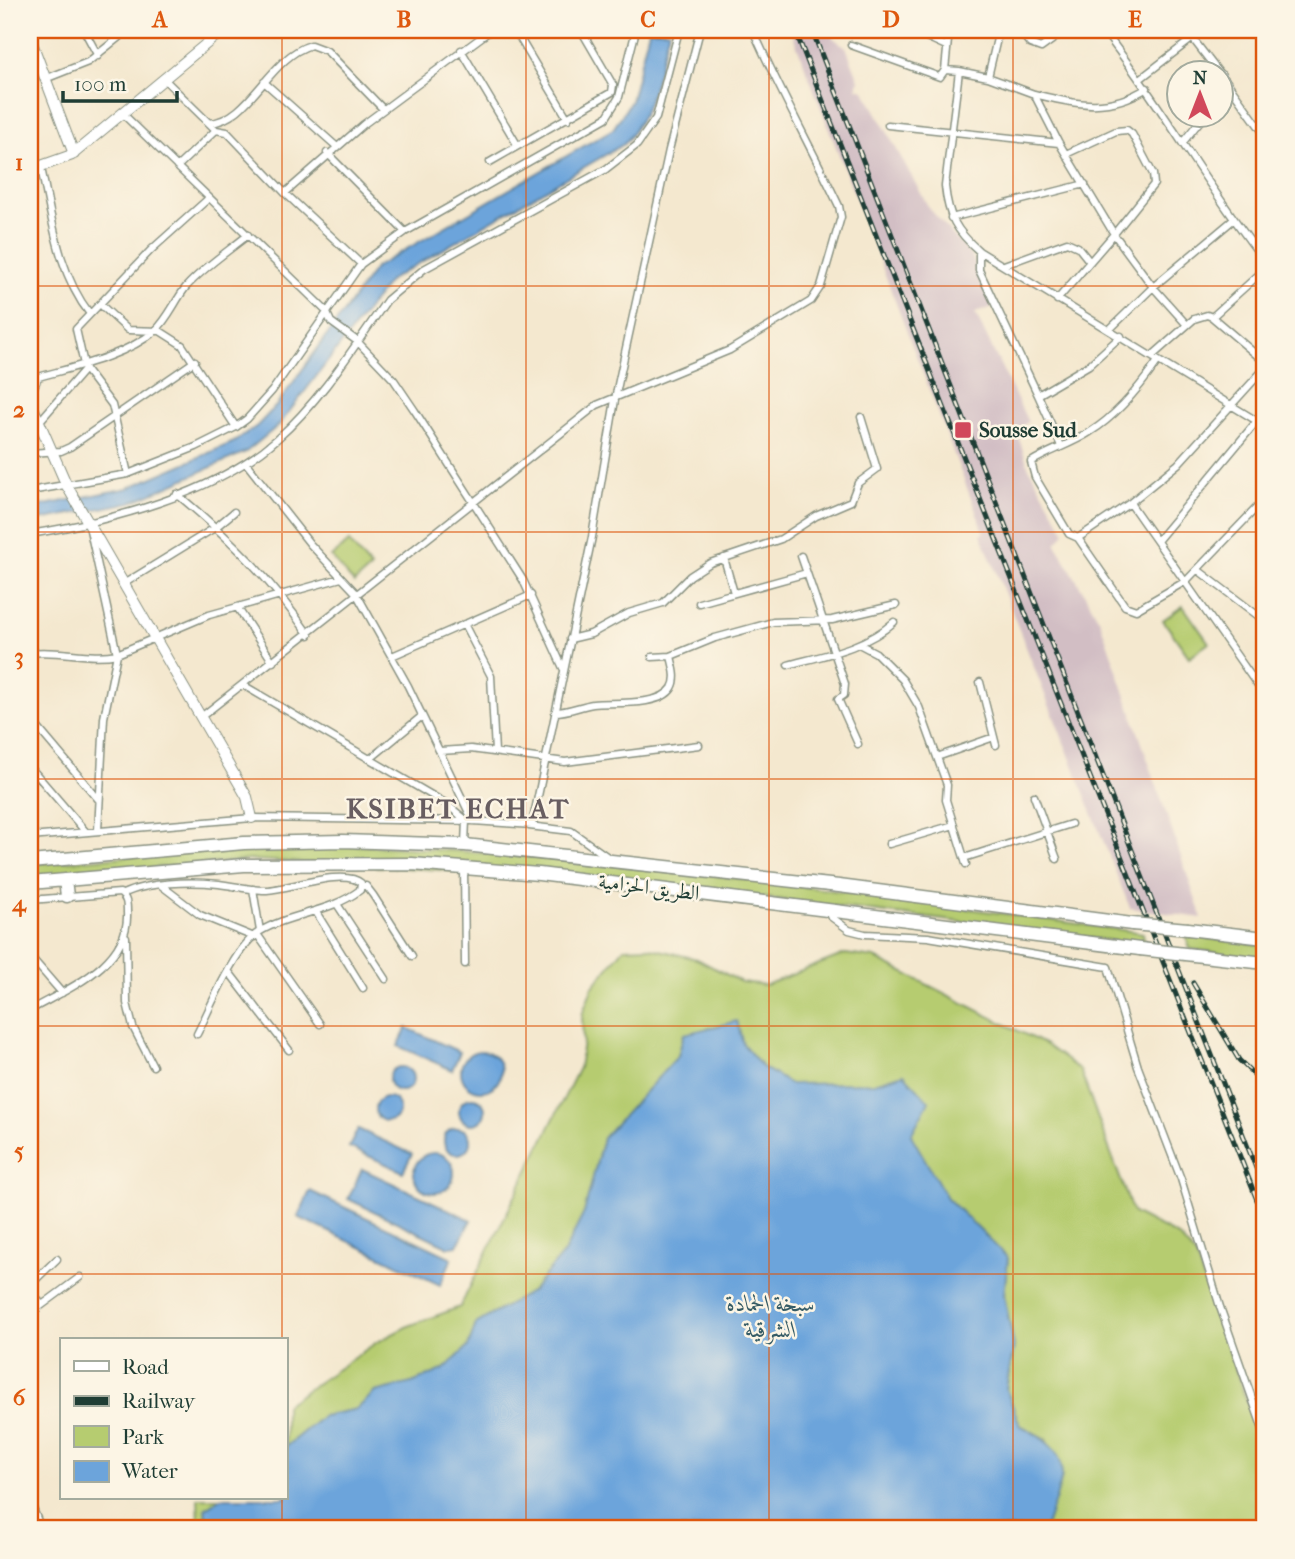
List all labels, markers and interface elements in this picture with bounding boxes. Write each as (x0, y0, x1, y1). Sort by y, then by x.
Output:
text: A (151, 6, 169, 33)
text: B (397, 6, 412, 33)
text: C (640, 6, 656, 33)
text: D (882, 6, 900, 33)
text: E (1128, 6, 1142, 33)
scale bar (63, 60, 177, 104)
north arrow (1166, 60, 1236, 130)
text: N (1193, 67, 1208, 89)
text: 100 m (74, 72, 127, 96)
text: 1 (15, 149, 23, 176)
text: 2 (13, 396, 25, 423)
place label: Sousse Sud (979, 418, 1077, 442)
marker: Sousse Sud (953, 420, 973, 440)
text: 3 (14, 643, 24, 670)
district label: KSIBET ECHAT (346, 792, 570, 825)
street label: الطريق الحزامية (597, 869, 701, 906)
text: 4 (11, 890, 27, 917)
text: 5 (14, 1137, 24, 1164)
water label: سبخة الحمادة الشرقية (726, 1290, 815, 1345)
legend (60, 1338, 287, 1500)
text: Road (122, 1355, 169, 1379)
text: 6 (13, 1384, 26, 1411)
text: Railway (122, 1389, 196, 1413)
text: Park (122, 1425, 164, 1449)
text: Water (121, 1459, 178, 1483)

